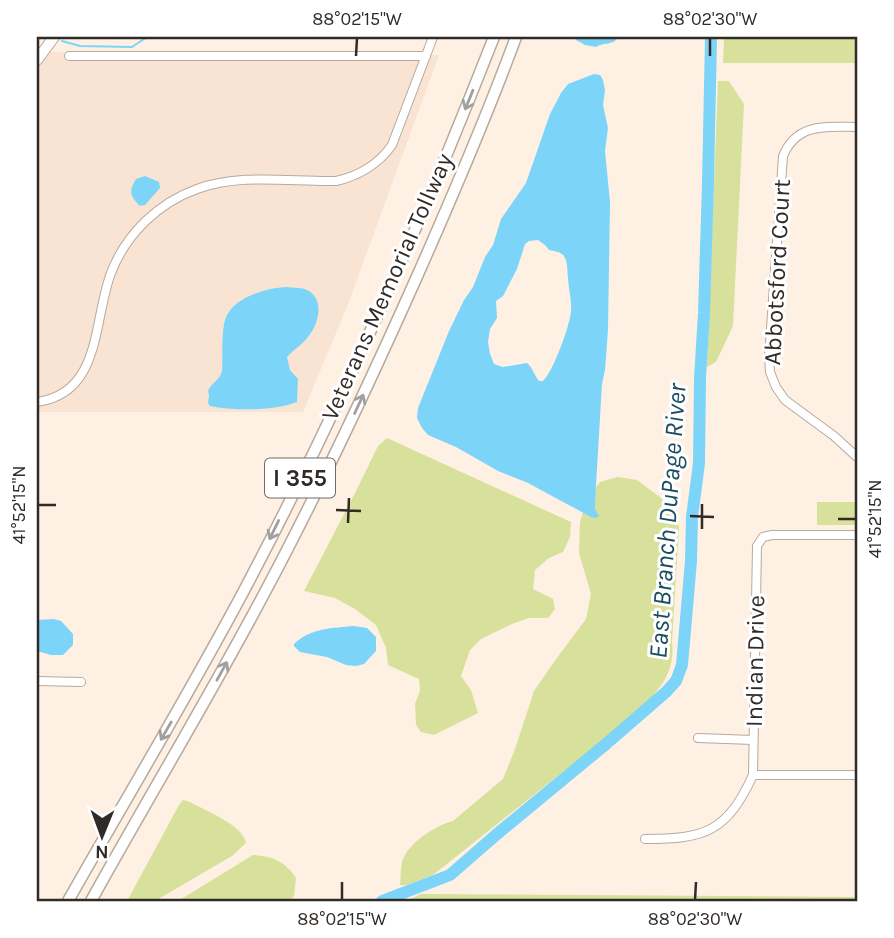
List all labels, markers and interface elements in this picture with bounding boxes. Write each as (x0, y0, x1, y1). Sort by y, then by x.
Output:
text: 88°02'15"W (312, 8, 402, 30)
text: 88°02'30"W (663, 8, 757, 30)
one-way arrow (461, 89, 474, 111)
street label: Veterans Memorial Tollway (315, 149, 459, 425)
street label: Abbotsford Court (758, 178, 796, 366)
water label: East Branch DuPage River (642, 381, 693, 660)
one-way arrow (353, 394, 367, 415)
road number: I 355 (265, 458, 335, 498)
text: 41°52'15"N (8, 465, 30, 545)
text: 41°52'15"N (864, 479, 886, 559)
one-way arrow (266, 519, 280, 540)
street label: Indian Drive (740, 595, 770, 727)
one-way arrow (215, 662, 229, 682)
one-way arrow (158, 720, 172, 740)
north arrow (66, 802, 136, 872)
text: N (95, 841, 109, 863)
text: 88°02'15"W (297, 908, 387, 930)
text: 88°02'30"W (648, 908, 742, 930)

